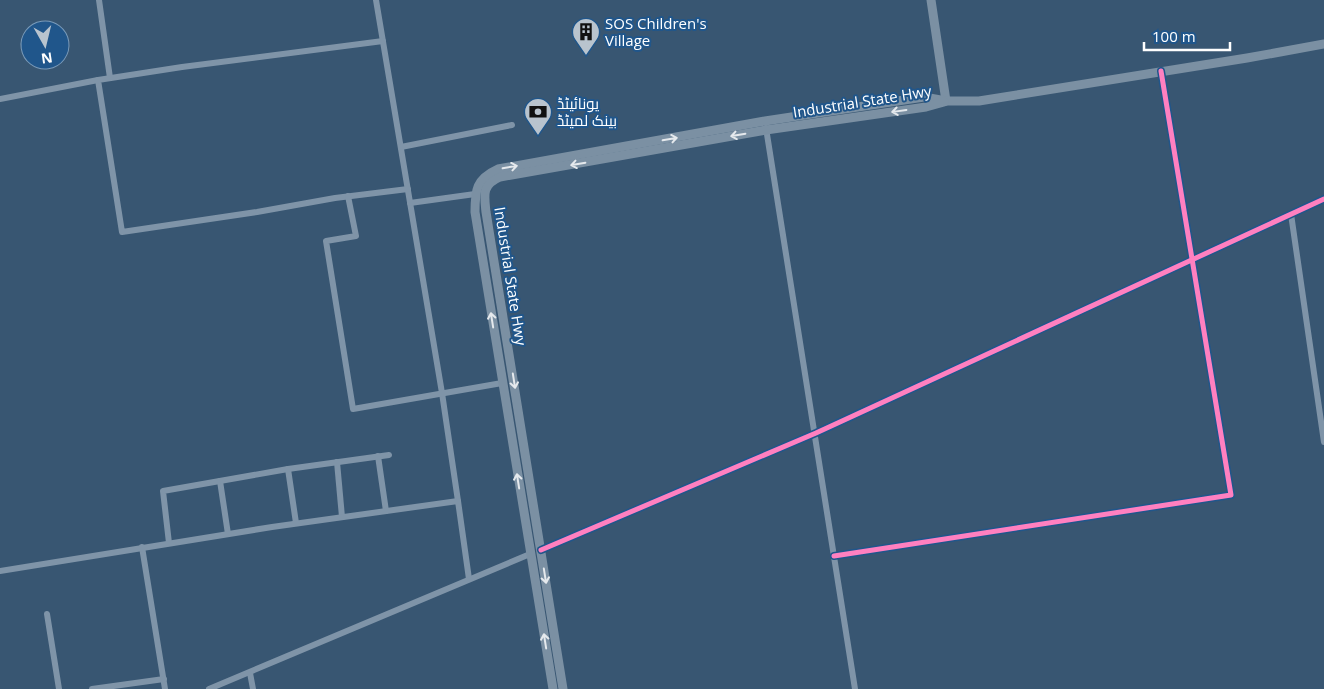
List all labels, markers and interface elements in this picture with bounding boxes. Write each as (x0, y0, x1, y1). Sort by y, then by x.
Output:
place label: SOS Children's Village (605, 13, 707, 50)
building icon: SOS Children's Village (571, 17, 601, 56)
north arrow (20, 20, 70, 70)
scale bar (1144, 20, 1230, 52)
text: 100 m (1152, 26, 1196, 46)
text: N (40, 48, 54, 69)
street label: Industrial State Hwy (791, 80, 933, 122)
place label: یونائیٹڈ بینک لمیٹڈ (557, 93, 617, 130)
bank icon: یونائیٹڈ بینک لمیٹڈ (523, 97, 553, 136)
one-way arrow (891, 106, 907, 116)
one-way arrow (730, 130, 746, 140)
one-way arrow (661, 133, 677, 143)
one-way arrow (570, 159, 586, 169)
one-way arrow (501, 161, 517, 171)
street label: Industrial State Hwy (490, 205, 532, 347)
one-way arrow (487, 313, 497, 329)
one-way arrow (510, 372, 520, 388)
one-way arrow (513, 473, 523, 489)
one-way arrow (541, 567, 551, 583)
one-way arrow (539, 633, 549, 649)

